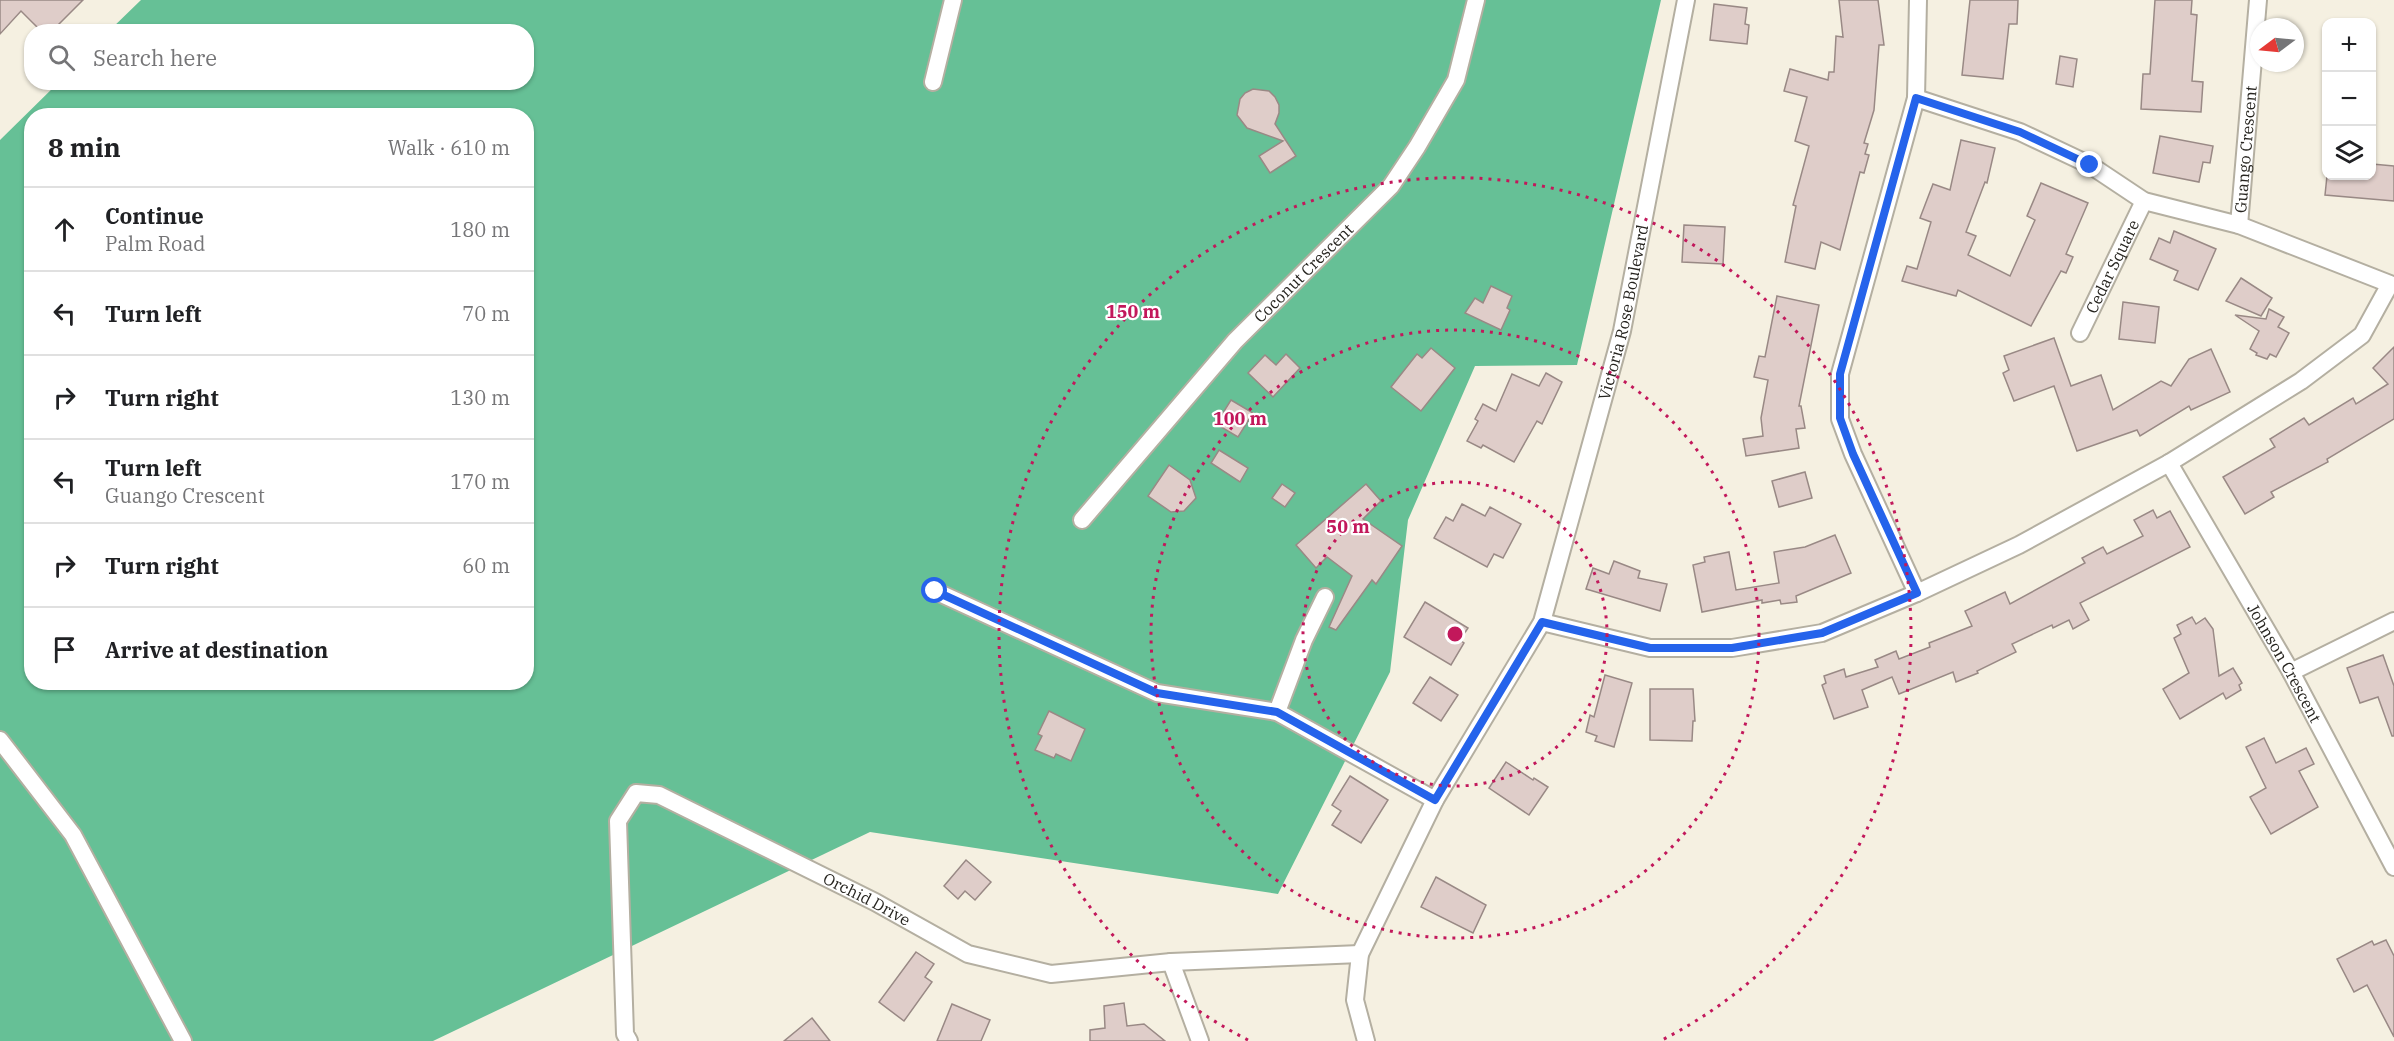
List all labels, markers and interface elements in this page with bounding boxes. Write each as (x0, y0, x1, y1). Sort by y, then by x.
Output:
north arrow (2250, 18, 2304, 72)
map controls (2322, 18, 2376, 180)
button: + (2322, 18, 2376, 72)
search box (24, 24, 534, 90)
icon: search (45, 41, 78, 74)
text: Search here (93, 43, 217, 72)
button: − (2322, 72, 2376, 126)
street label: Guango Crescent (2230, 84, 2261, 214)
button: layers (2322, 126, 2376, 180)
text: 8 min (48, 130, 121, 164)
text: Walk · 610 m (388, 134, 510, 161)
route end (2076, 151, 2102, 177)
text: Continue (105, 201, 204, 230)
icon: ahead (48, 213, 81, 246)
text: 180 m (450, 216, 510, 243)
street label: Cedar Square (2081, 216, 2143, 316)
street label: Coconut Crescent (1249, 219, 1358, 327)
street label: Victoria Rose Boulevard (1593, 223, 1652, 402)
text: Palm Road (105, 230, 206, 257)
icon: left (48, 297, 81, 330)
text: Turn left (105, 299, 201, 328)
text: 70 m (462, 300, 510, 327)
text: 150 m (1106, 300, 1161, 323)
icon: right (48, 381, 81, 414)
text: Turn right (105, 383, 219, 412)
text: 130 m (450, 384, 510, 411)
text: 100 m (1213, 407, 1268, 430)
text: Turn left (105, 453, 201, 482)
icon: left (48, 465, 81, 498)
text: 170 m (450, 468, 510, 495)
text: Guango Crescent (105, 482, 265, 509)
text: 50 m (1326, 515, 1370, 538)
icon: right (48, 549, 81, 582)
text: Turn right (105, 551, 219, 580)
text: 60 m (462, 552, 510, 579)
route start (921, 577, 947, 603)
street label: Johnson Crescent (2243, 600, 2326, 726)
centre of rings (1445, 624, 1465, 644)
icon: arrive (48, 633, 81, 666)
text: Arrive at destination (105, 635, 328, 664)
street label: Orchid Drive (820, 868, 914, 930)

